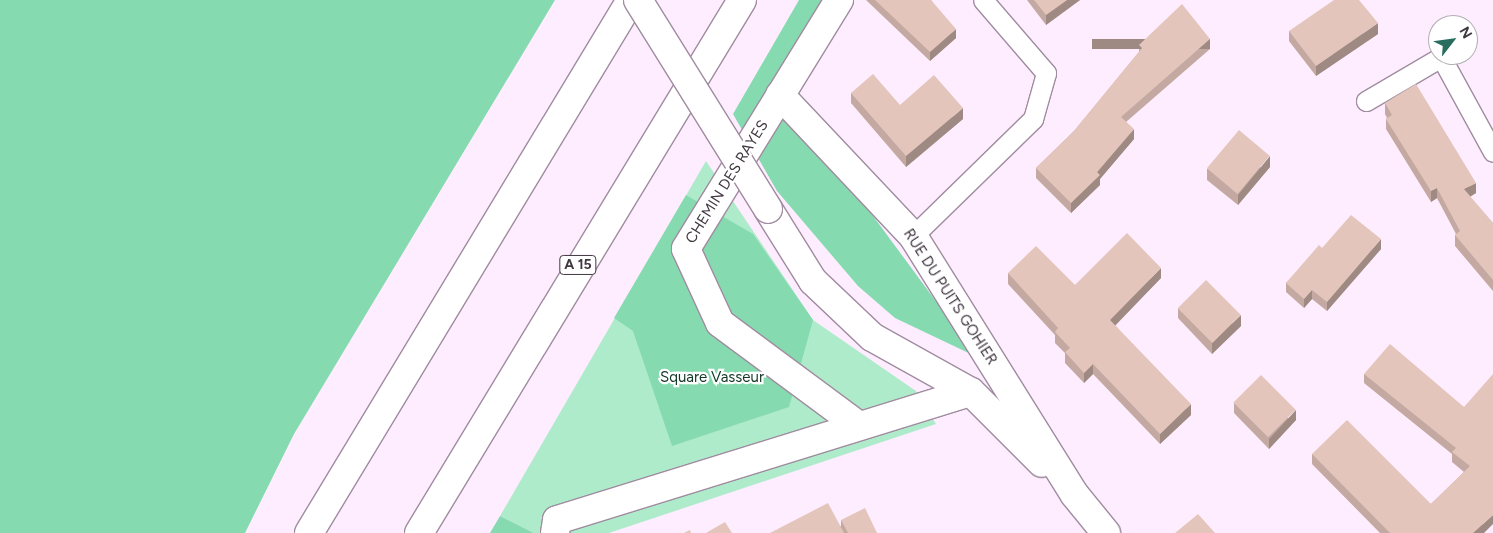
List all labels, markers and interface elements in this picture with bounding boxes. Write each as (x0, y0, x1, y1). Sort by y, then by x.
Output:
north arrow (1428, 15, 1478, 65)
text: N (1455, 24, 1476, 42)
street label: CHEMIN DES RAYES (682, 117, 772, 247)
street label: RUE DU PUITS GOHIER (899, 226, 1001, 368)
road number: A 15 (559, 254, 597, 276)
park label: Square Vasseur (660, 369, 764, 387)

